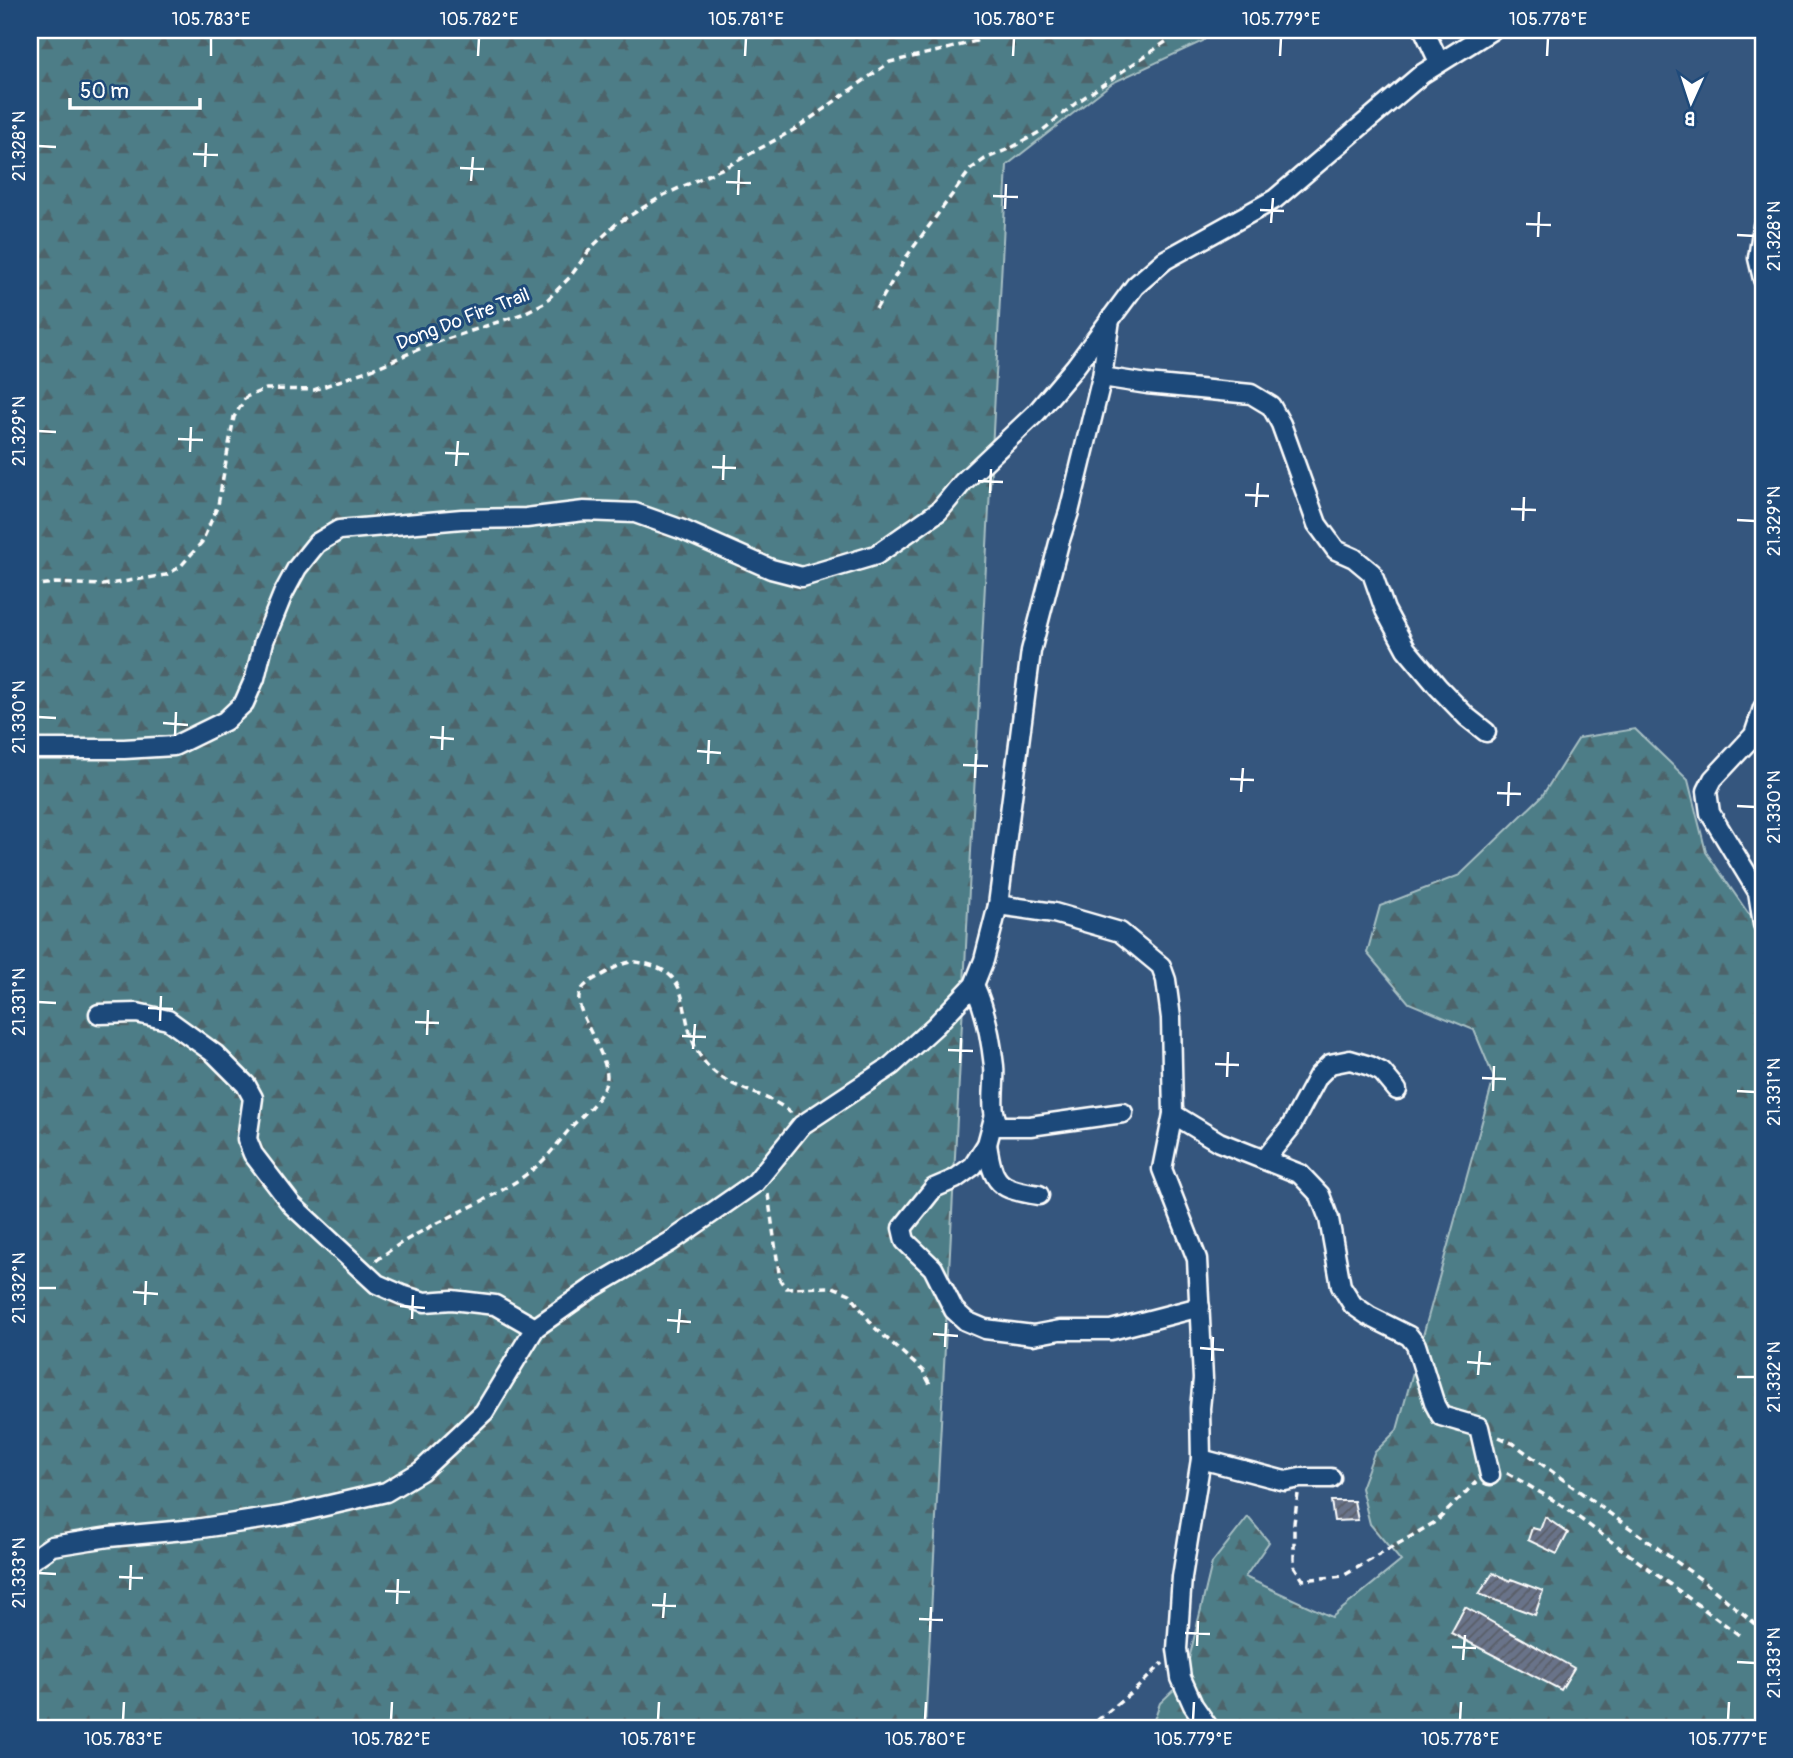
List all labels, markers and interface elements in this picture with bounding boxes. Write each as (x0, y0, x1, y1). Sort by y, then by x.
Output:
text: 105.783°E (172, 8, 250, 31)
text: 105.782°E (440, 8, 518, 31)
text: 105.781°E (708, 8, 784, 31)
text: 105.780°E (973, 8, 1055, 31)
text: 105.779°E (1242, 8, 1320, 31)
text: 105.778°E (1509, 8, 1587, 31)
scale bar (70, 66, 200, 110)
north arrow (1657, 66, 1727, 136)
text: 50 m (80, 78, 129, 105)
text: B (1684, 106, 1696, 130)
text: 21.328°N (8, 111, 31, 181)
text: 21.328°N (1763, 201, 1786, 271)
street label: Dong Do Fire Trail (393, 283, 533, 355)
text: 21.329°N (8, 396, 31, 466)
text: 21.329°N (1763, 486, 1786, 556)
text: 21.330°N (8, 680, 31, 754)
text: 21.330°N (1763, 770, 1786, 844)
text: 21.331°N (8, 968, 31, 1036)
text: 21.331°N (1763, 1058, 1786, 1126)
text: 21.332°N (8, 1252, 31, 1324)
text: 21.332°N (1763, 1341, 1786, 1413)
text: 21.333°N (8, 1537, 31, 1609)
text: 21.333°N (1763, 1627, 1786, 1699)
text: 105.783°E (84, 1728, 162, 1751)
text: 105.782°E (352, 1728, 430, 1751)
text: 105.781°E (620, 1728, 696, 1751)
text: 105.780°E (884, 1728, 966, 1751)
text: 105.779°E (1154, 1728, 1232, 1751)
text: 105.778°E (1421, 1728, 1499, 1751)
text: 105.777°E (1689, 1728, 1767, 1751)

